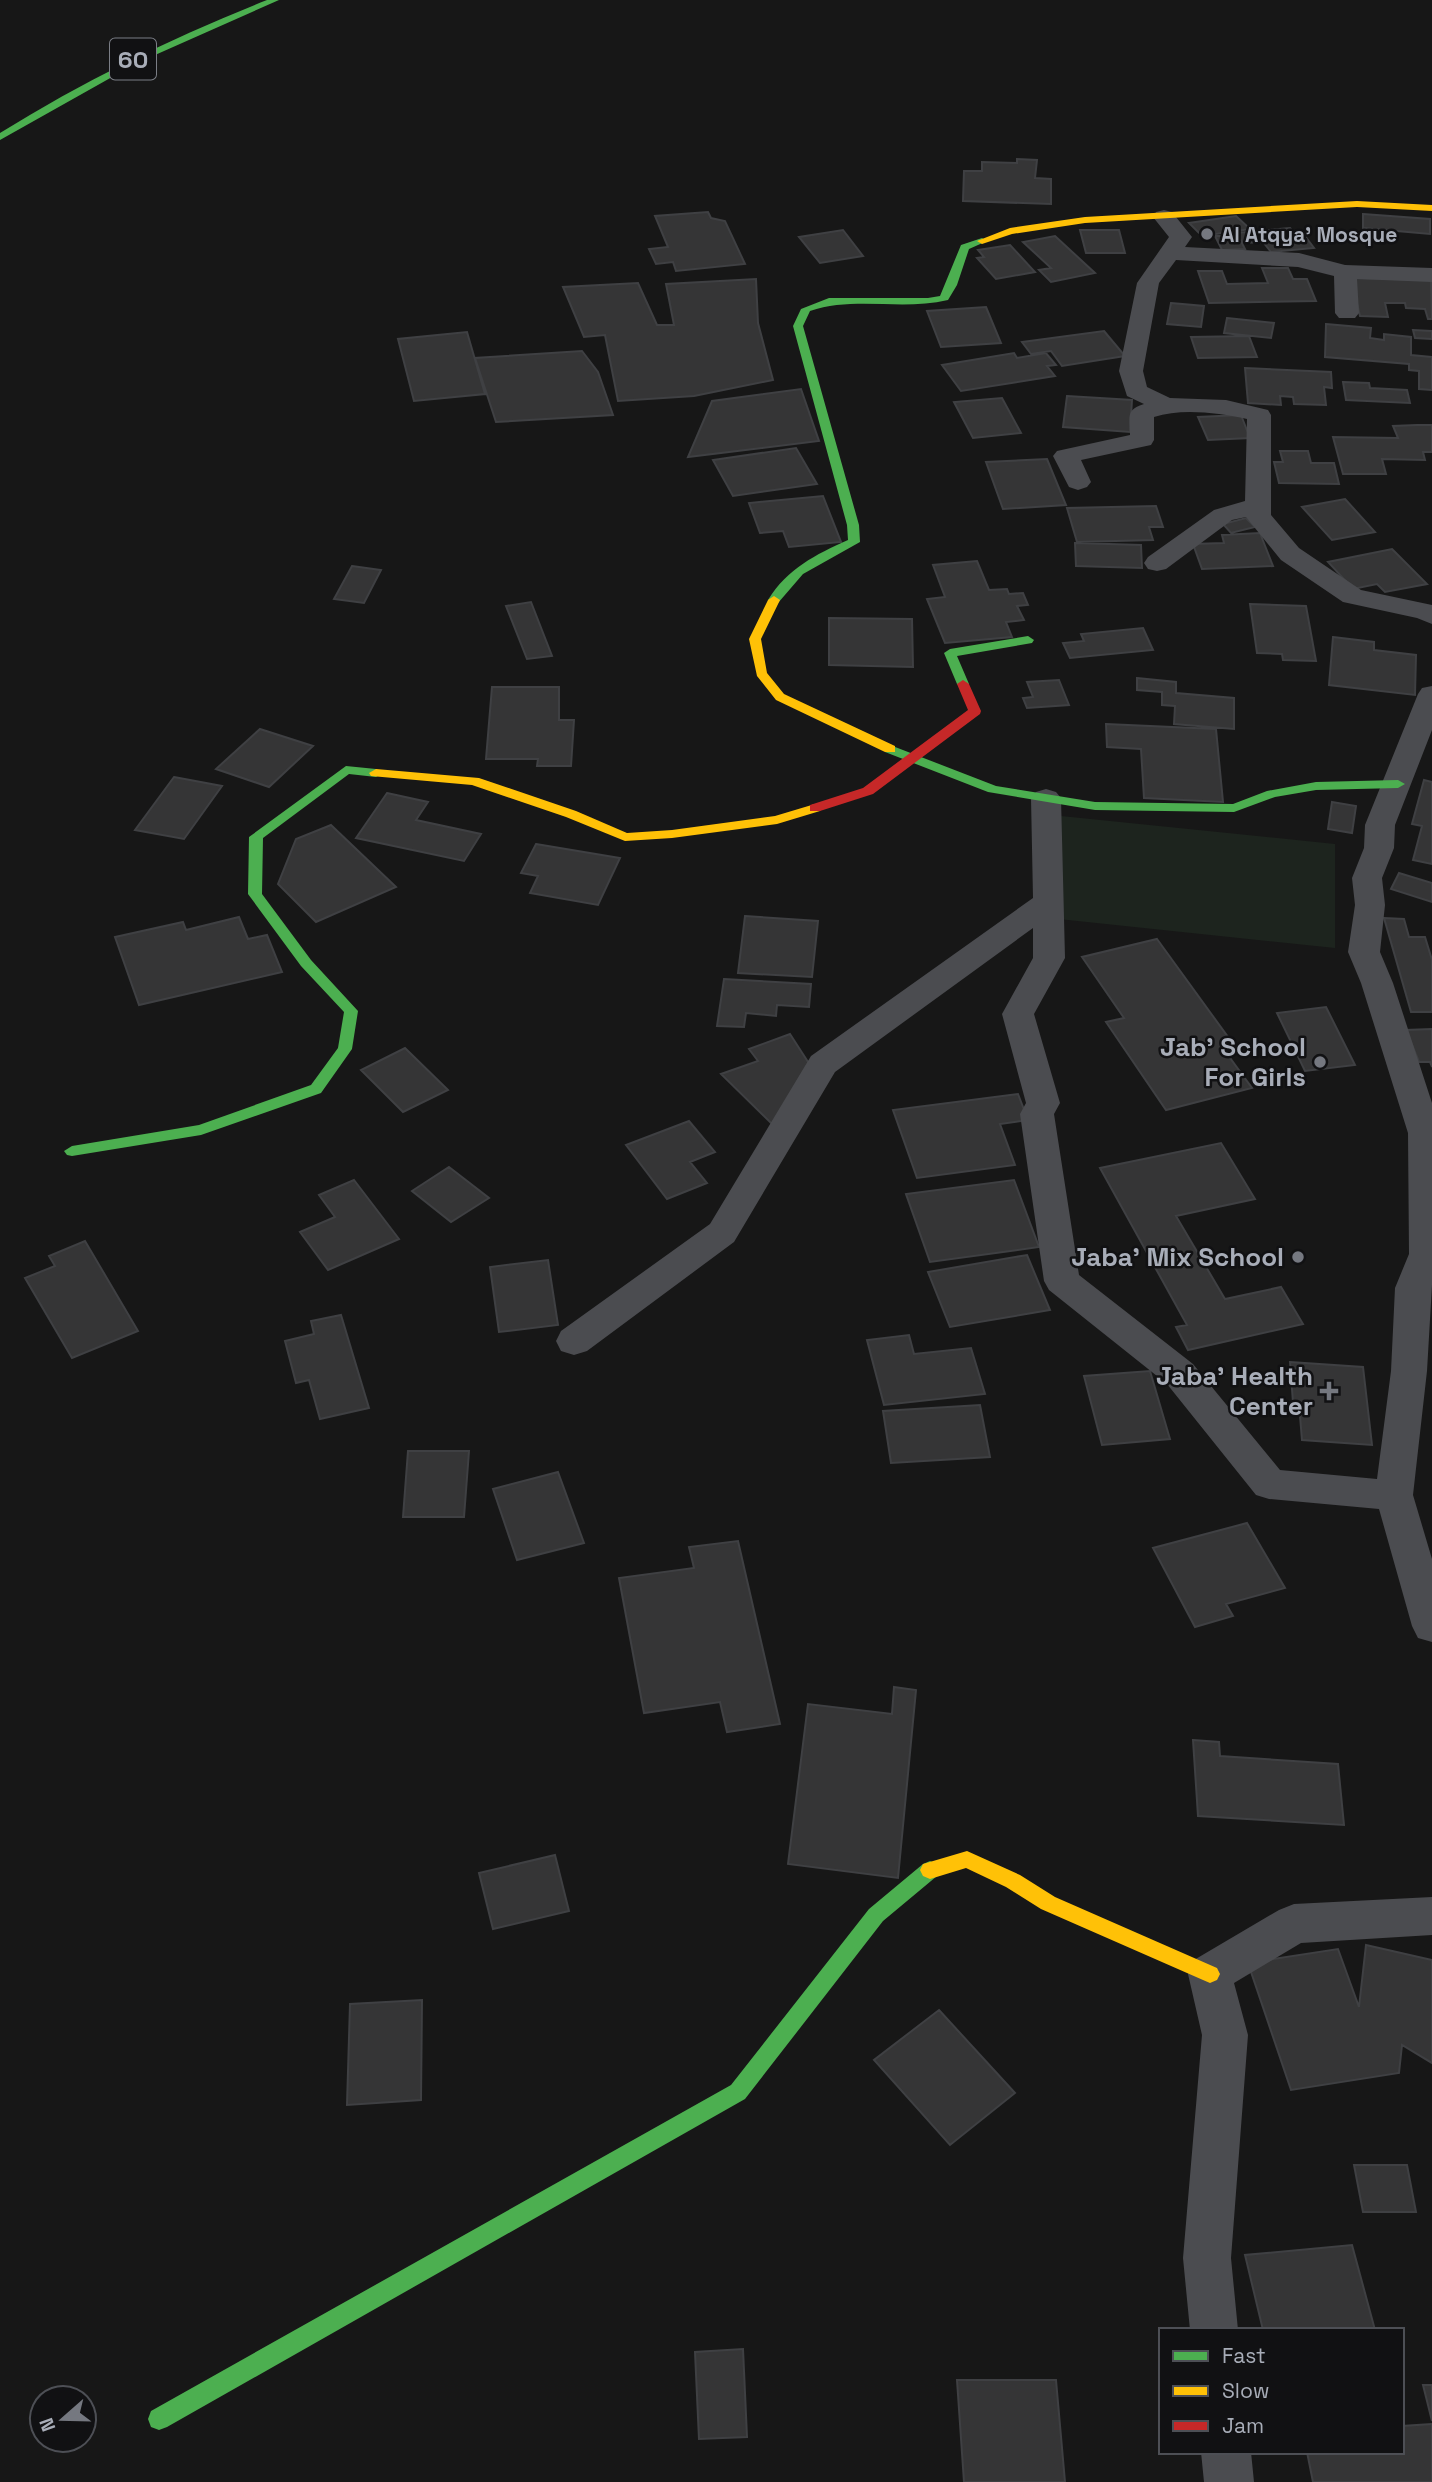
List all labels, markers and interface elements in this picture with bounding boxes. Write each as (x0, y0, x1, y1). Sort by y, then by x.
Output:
road number: 60 (110, 38, 156, 80)
place label: Al Atqya' Mosque (1221, 221, 1397, 248)
marker: Al Atqya' Mosque (1199, 226, 1215, 242)
place label: Jab' School For Girls (1160, 1030, 1306, 1094)
marker: Jab' School For Girls (1312, 1054, 1328, 1070)
place label: Jaba' Mix School (1071, 1240, 1284, 1274)
marker: Jaba' Mix School (1290, 1249, 1306, 1265)
place label: Jaba' Health Center (1156, 1359, 1313, 1423)
marker: Jaba' Health Center (1319, 1381, 1339, 1401)
legend (1159, 2328, 1404, 2454)
text: Fast (1222, 2342, 1266, 2369)
text: Slow (1222, 2377, 1270, 2404)
north arrow (28, 2384, 98, 2454)
text: Jam (1222, 2412, 1264, 2439)
text: N (34, 2414, 61, 2435)

